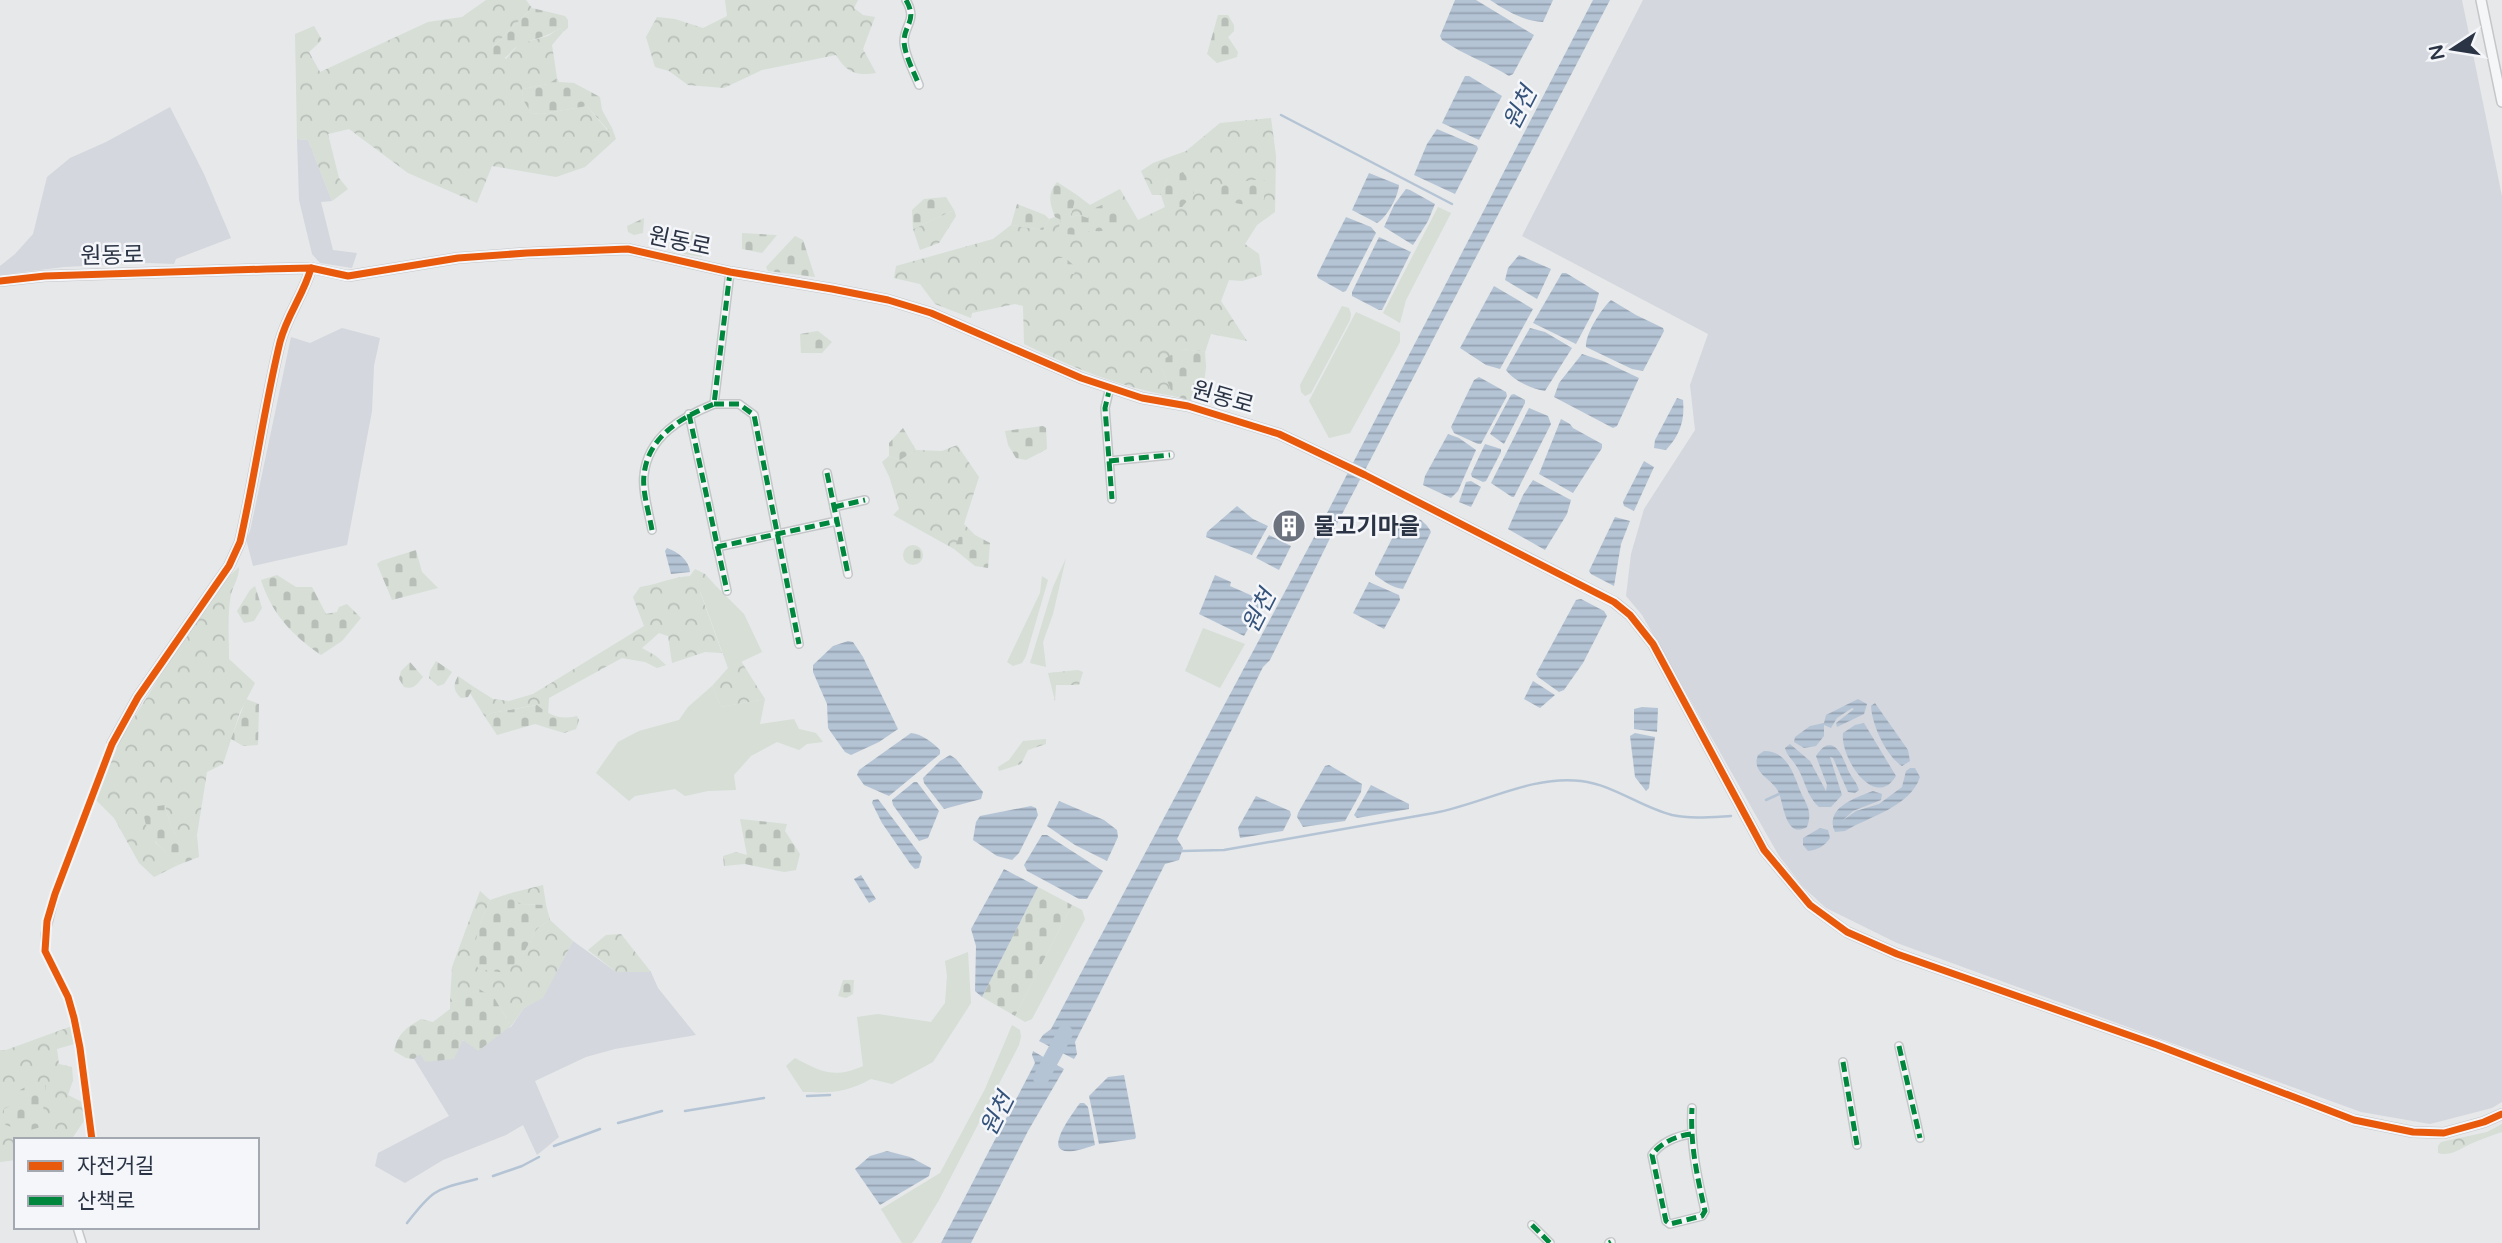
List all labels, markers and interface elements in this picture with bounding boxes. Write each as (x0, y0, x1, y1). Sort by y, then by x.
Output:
north arrow (2418, 14, 2488, 84)
text: N (2425, 43, 2450, 62)
water label: 원천 (1497, 79, 1545, 134)
street label: 원동로 (646, 222, 714, 262)
street label: 원동로 (80, 241, 144, 271)
street label: 원동로 (1188, 376, 1257, 420)
building icon: 물고기마을 (1270, 507, 1308, 545)
place label: 물고기마을 (1314, 513, 1420, 541)
water label: 원천 (1236, 582, 1284, 637)
water label: 원천 (974, 1085, 1022, 1140)
legend (14, 1138, 259, 1229)
text: 자전거길 (77, 1154, 154, 1179)
text: 산책로 (77, 1189, 135, 1214)

